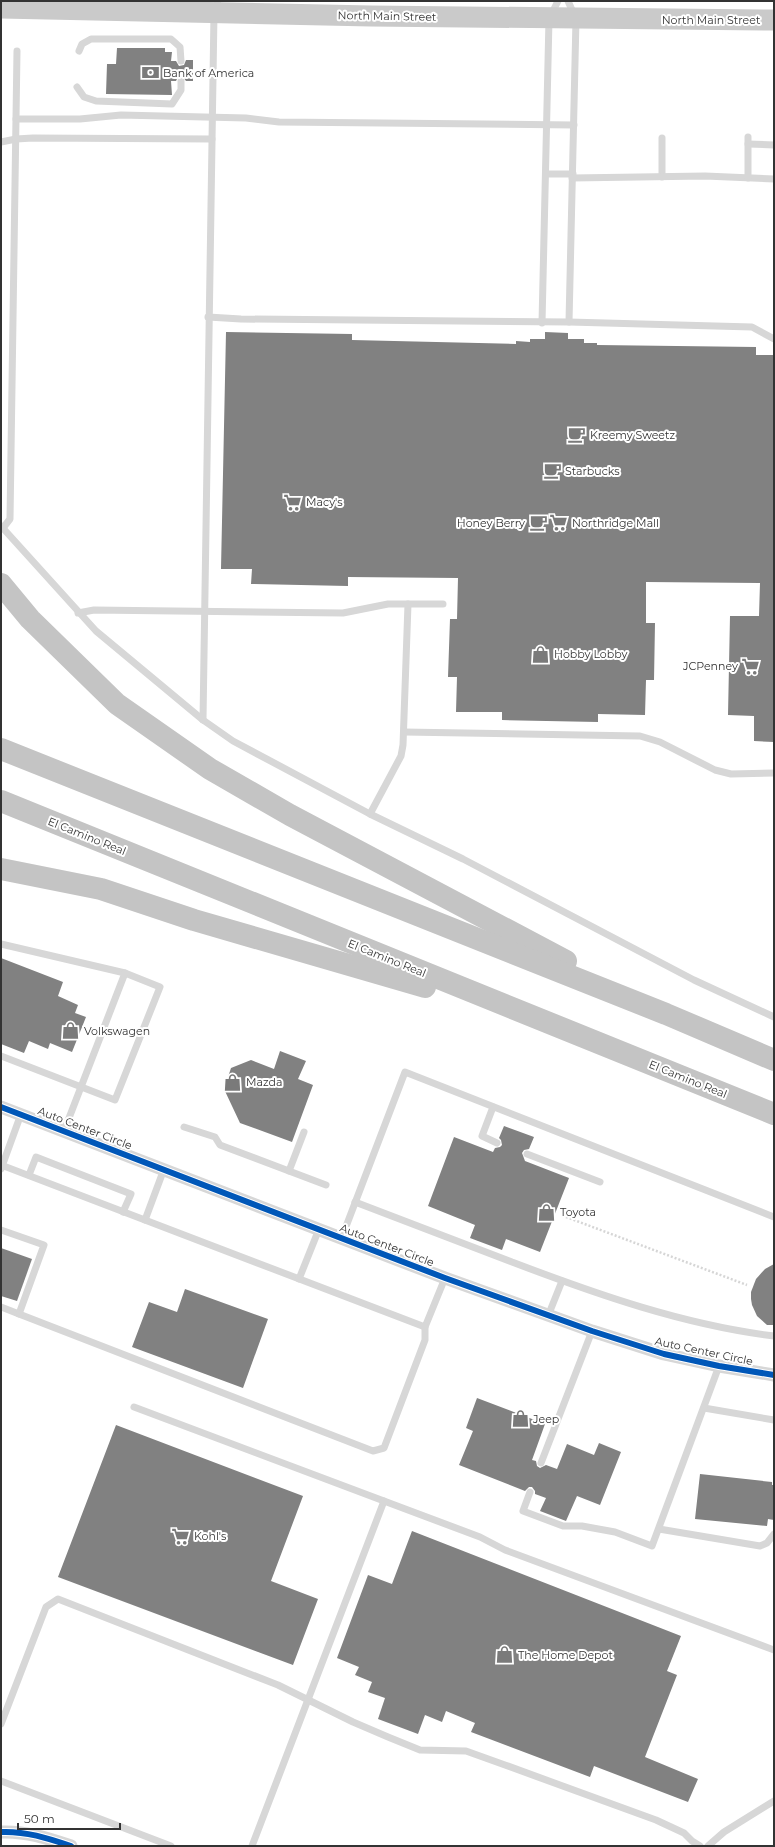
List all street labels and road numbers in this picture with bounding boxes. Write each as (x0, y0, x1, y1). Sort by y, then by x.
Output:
street label: North Main Street (338, 8, 437, 24)
street label: North Main Street (662, 13, 761, 27)
street label: El Camino Real (46, 814, 128, 858)
street label: El Camino Real (346, 936, 428, 980)
street label: El Camino Real (647, 1057, 729, 1101)
street label: Auto Center Circle (36, 1104, 134, 1153)
street label: Auto Center Circle (338, 1221, 436, 1270)
street label: Auto Center Circle (654, 1334, 755, 1368)

